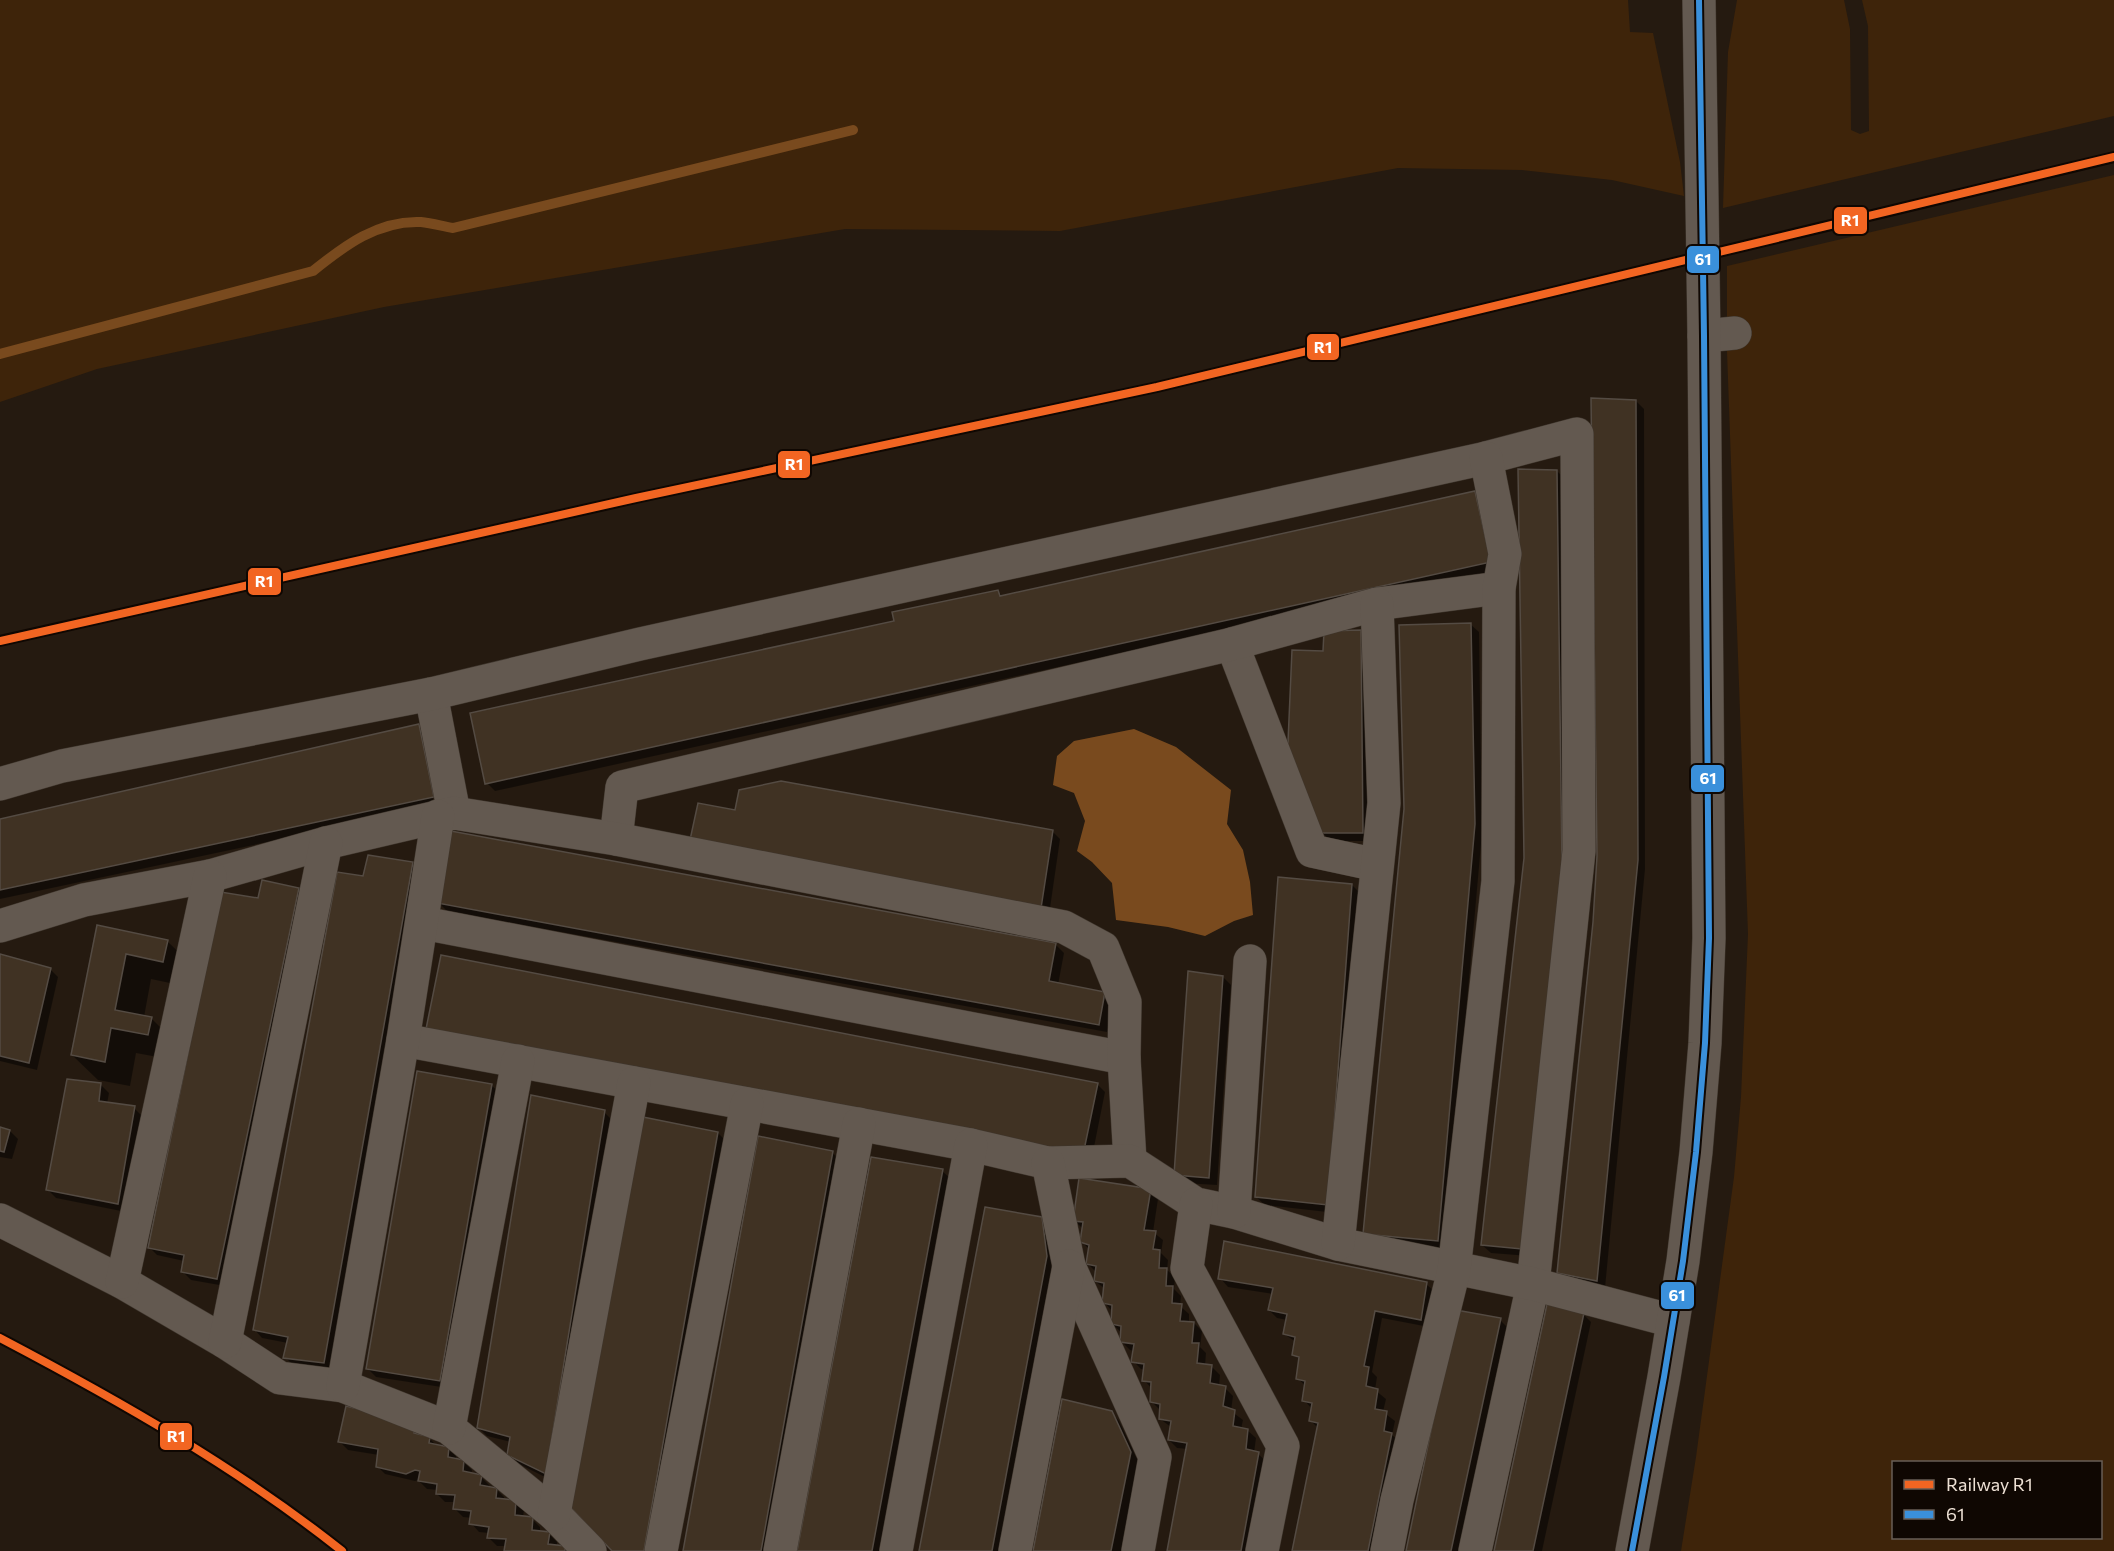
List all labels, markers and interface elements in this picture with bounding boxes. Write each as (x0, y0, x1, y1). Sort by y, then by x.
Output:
line badge: R1 (1833, 206, 1868, 235)
text: R1 (1841, 210, 1859, 229)
line badge: 61 (1686, 245, 1720, 274)
text: 61 (1694, 249, 1712, 268)
line badge: R1 (1306, 333, 1340, 361)
text: R1 (1314, 337, 1332, 356)
line badge: R1 (777, 450, 811, 479)
text: R1 (785, 454, 803, 473)
line badge: R1 (247, 567, 282, 596)
text: R1 (255, 571, 273, 590)
line badge: 61 (1690, 764, 1725, 793)
text: 61 (1699, 768, 1717, 787)
line badge: 61 (1660, 1281, 1695, 1310)
text: 61 (1668, 1285, 1686, 1304)
line badge: R1 (159, 1422, 193, 1451)
text: R1 (167, 1426, 185, 1445)
legend (1892, 1461, 2102, 1539)
text: Railway R1 (1946, 1473, 2033, 1495)
text: 61 (1946, 1503, 1965, 1525)

